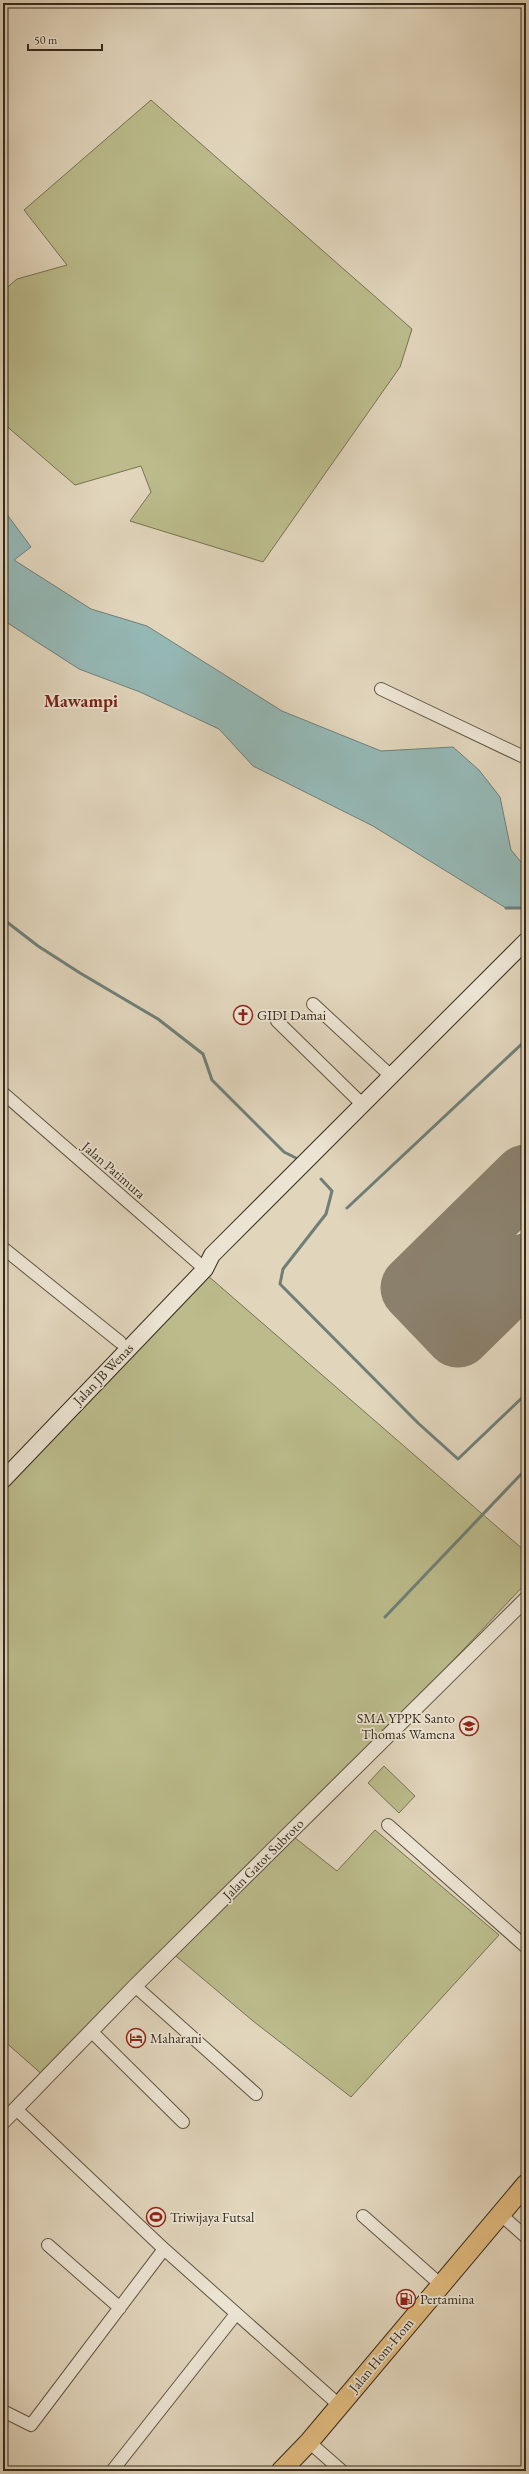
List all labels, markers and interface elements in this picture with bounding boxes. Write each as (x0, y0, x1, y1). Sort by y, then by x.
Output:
scale bar (28, 26, 102, 52)
text: 50 m (34, 32, 58, 48)
district label: Mawampi (44, 689, 119, 712)
church icon: GIDI Damai (232, 1004, 254, 1026)
place label: GIDI Damai (257, 1006, 327, 1024)
street label: Jalan Patimura (78, 1137, 150, 1203)
street label: Jalan JB Wenas (68, 1339, 137, 1410)
place label: SMA YPPK Santo Thomas Wamena (357, 1709, 455, 1743)
school or university icon: SMA YPPK Santo Thomas Wamena (458, 1715, 480, 1737)
street label: Jalan Gatot Subroto (218, 1814, 308, 1904)
hotel icon: Maharani (125, 2027, 147, 2049)
place label: Maharani (150, 2029, 202, 2047)
sports icon: Triwijaya Futsal (145, 2206, 167, 2228)
place label: Triwijaya Futsal (170, 2208, 255, 2226)
fuel station icon: Pertamina (395, 2288, 417, 2310)
place label: Pertamina (420, 2290, 475, 2308)
street label: Jalan Hom-Hom (344, 2314, 417, 2397)

